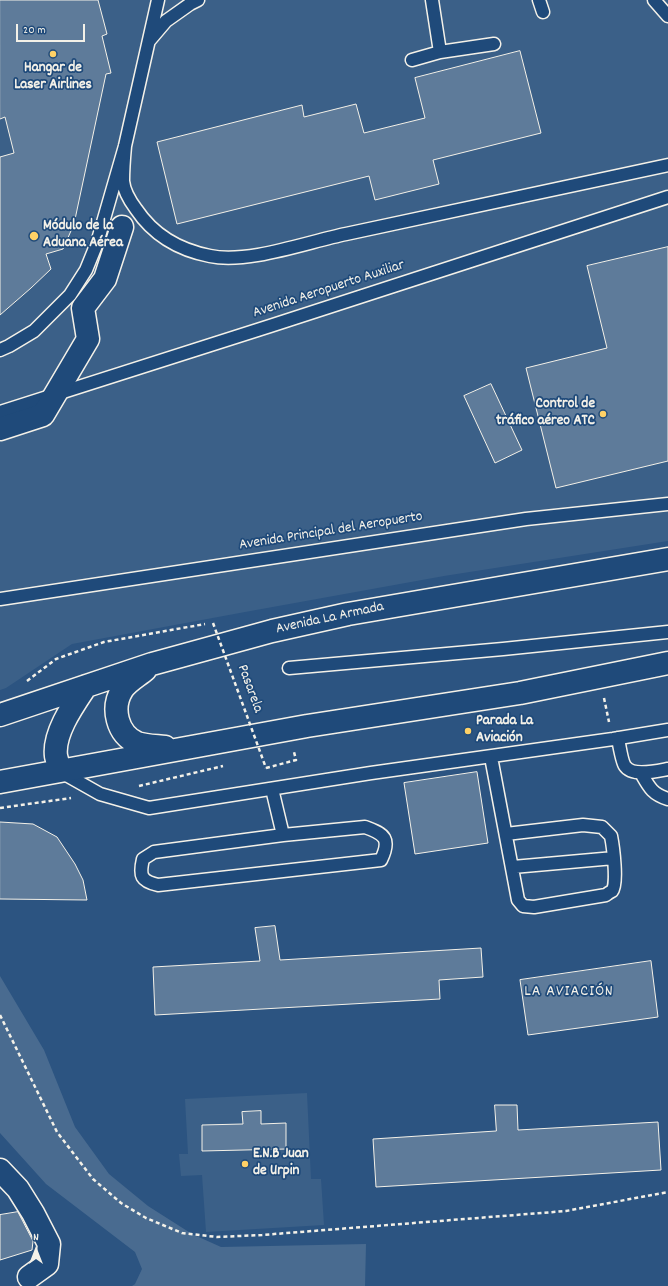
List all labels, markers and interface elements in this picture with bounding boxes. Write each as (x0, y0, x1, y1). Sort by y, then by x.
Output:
scale bar (18, 16, 87, 42)
text: 20 m (23, 22, 46, 39)
marker: Hangar de Laser Airlines (48, 49, 58, 59)
place label: Hangar de Laser Airlines (14, 60, 92, 95)
place label: Módulo de la Aduana Aérea (43, 218, 123, 253)
marker: Módulo de la Aduana Aérea (28, 230, 40, 242)
street label: Avenida Aeropuerto Auxiliar (251, 257, 407, 323)
place label: Control de tráfico aéreo ATC (496, 396, 595, 431)
marker: Control de tráfico aéreo ATC (598, 409, 608, 419)
street label: Avenida Principal del Aeropuerto (238, 509, 424, 555)
street label: Avenida La Armada (274, 599, 386, 639)
street label: Pasarela (232, 662, 266, 716)
place label: Parada La Aviación (476, 713, 533, 748)
marker: Parada La Aviación (463, 726, 473, 736)
district label: LA AVIACIÓN (524, 983, 614, 1003)
place label: E.N.B Juan de Urpin (253, 1146, 309, 1181)
marker: E.N.B Juan de Urpin (240, 1159, 250, 1169)
north arrow (16, 1230, 56, 1270)
text: N (33, 1230, 39, 1246)

